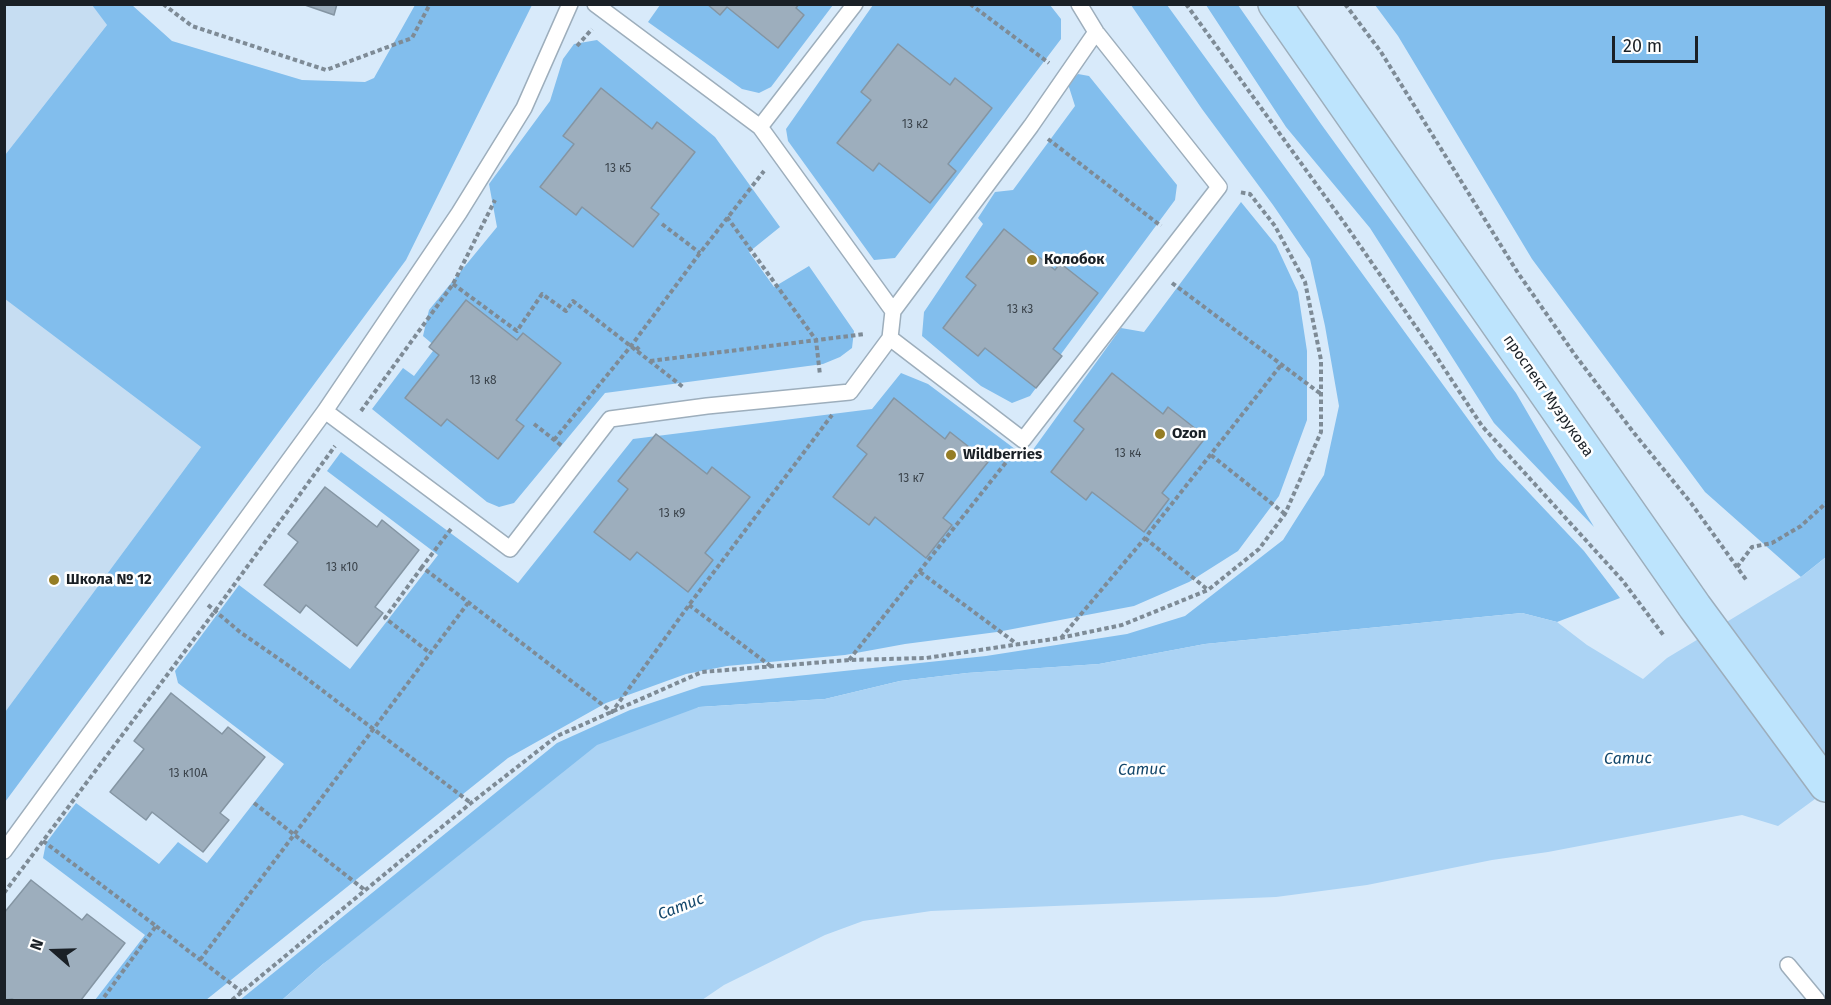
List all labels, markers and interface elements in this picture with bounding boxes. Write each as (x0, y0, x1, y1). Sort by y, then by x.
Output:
scale bar (1615, 24, 1700, 62)
text: 20 m (1623, 35, 1662, 57)
house number: 13 к2 (902, 118, 928, 132)
house number: 13 к5 (605, 162, 631, 176)
place label: Колобок (1044, 251, 1105, 269)
marker: Колобок (1025, 253, 1039, 267)
house number: 13 к3 (1007, 303, 1033, 317)
street label: проспект Музрукова (1499, 332, 1597, 460)
house number: 13 к8 (469, 374, 497, 388)
place label: Ozon (1172, 425, 1206, 443)
marker: Ozon (1153, 427, 1167, 441)
place label: Wildberries (963, 446, 1042, 464)
house number: 13 к4 (1115, 447, 1141, 461)
marker: Wildberries (944, 448, 958, 462)
house number: 13 к7 (898, 472, 924, 486)
house number: 13 к9 (659, 507, 685, 521)
house number: 13 к10 (326, 561, 358, 575)
place label: Школа № 12 (66, 571, 152, 589)
marker: Школа № 12 (47, 573, 61, 587)
water label: Сатис (1604, 749, 1652, 769)
water label: Сатис (1118, 760, 1166, 780)
house number: 13 к10А (168, 767, 208, 781)
water label: Сатис (655, 889, 707, 925)
north arrow (24, 921, 84, 981)
text: N (26, 936, 47, 953)

